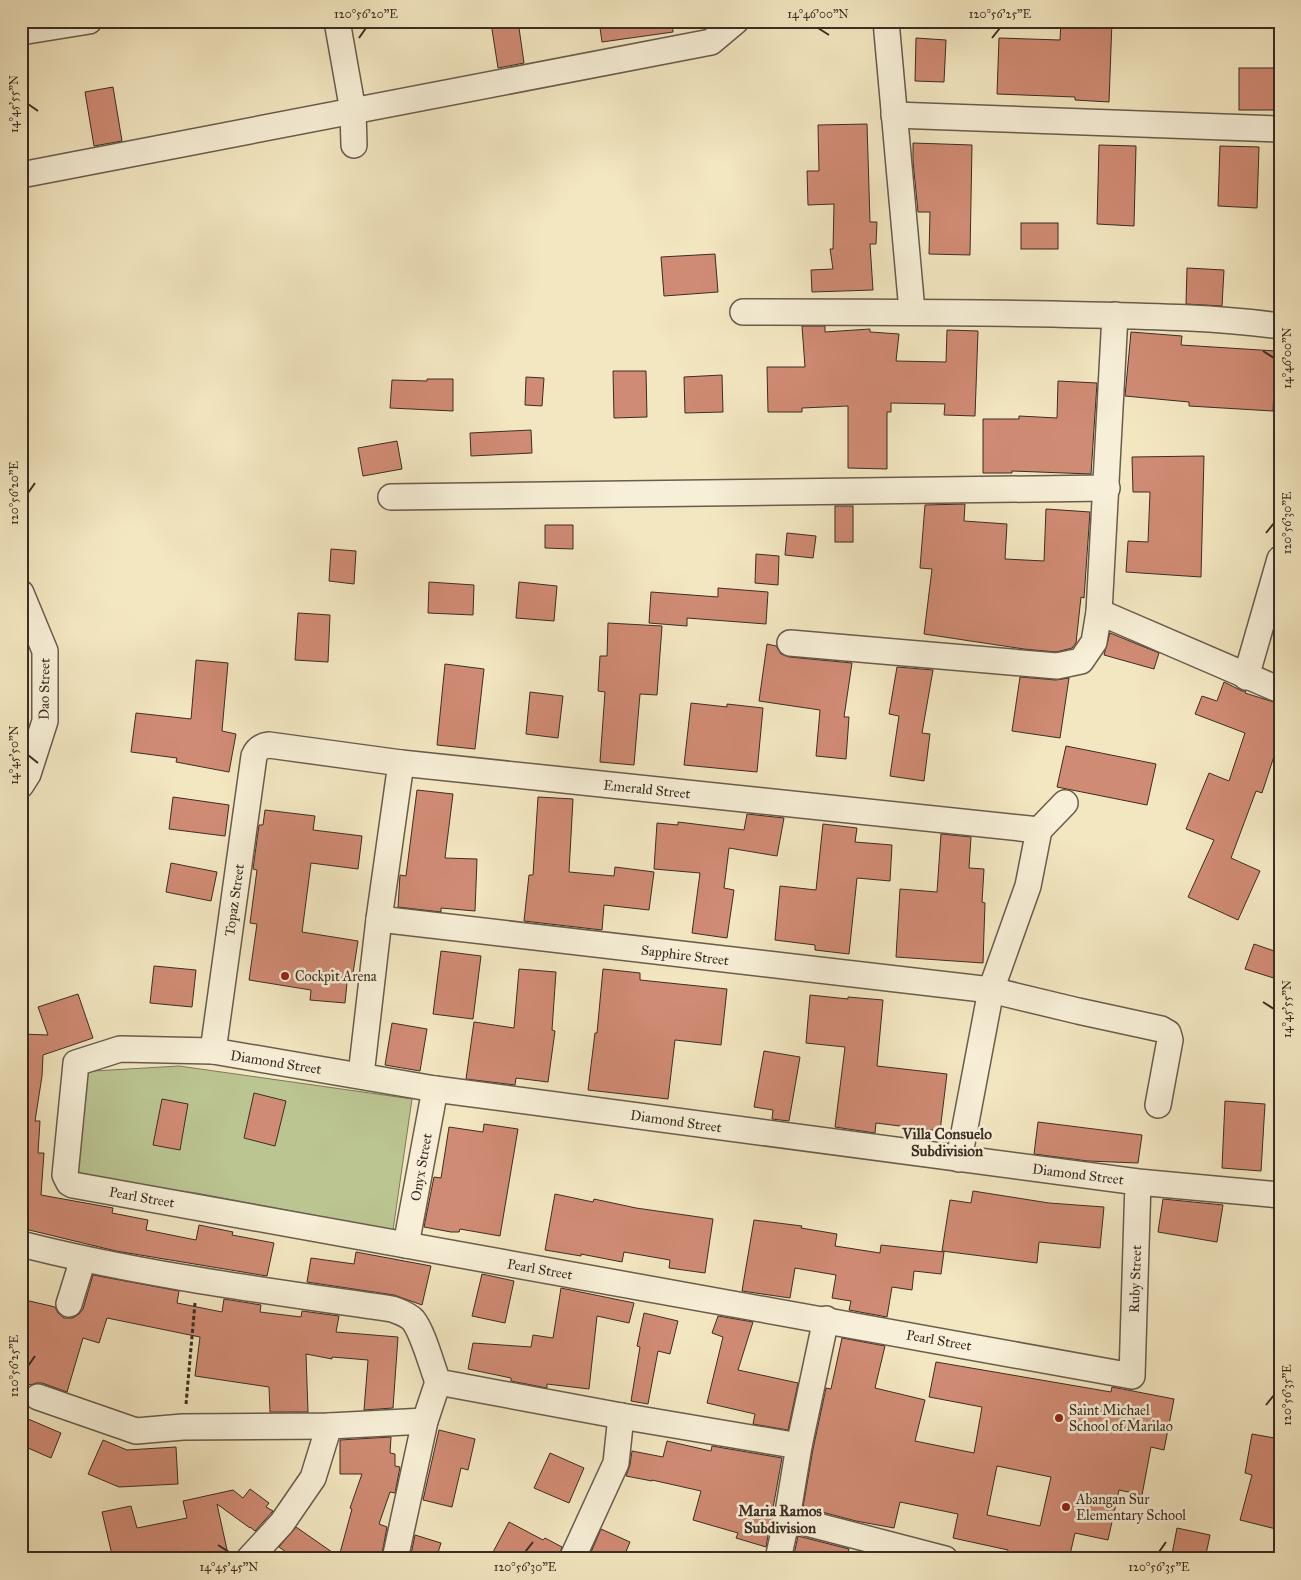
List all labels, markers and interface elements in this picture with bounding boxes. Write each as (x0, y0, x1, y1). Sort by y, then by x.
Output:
text: 120°56'20"E (334, 7, 398, 21)
text: 14°46'00"N (787, 7, 849, 21)
text: 120°56'25"E (969, 7, 1032, 21)
text: 14°45'55"N (7, 75, 21, 133)
text: 14°46'00"N (1280, 327, 1294, 389)
text: 120°56'20"E (7, 461, 21, 525)
text: 120°56'30"E (1280, 491, 1294, 554)
street label: Dao Street (35, 658, 54, 720)
text: 14°45'50"N (7, 725, 21, 785)
street label: Emerald Street (603, 776, 691, 803)
street label: Topaz Street (221, 863, 248, 937)
street label: Sapphire Street (640, 942, 730, 969)
place label: Cockpit Arena (295, 968, 377, 985)
marker: Cockpit Arena (279, 970, 291, 982)
text: 14°45'55"N (1280, 980, 1294, 1038)
street label: Diamond Street (229, 1047, 323, 1078)
street label: Diamond Street (629, 1107, 723, 1136)
district label: Villa Consuelo Subdivision (901, 1125, 992, 1160)
street label: Onyx Street (407, 1132, 436, 1202)
street label: Diamond Street (1031, 1160, 1125, 1189)
street label: Pearl Street (108, 1183, 176, 1212)
street label: Ruby Street (1126, 1245, 1145, 1313)
street label: Pearl Street (506, 1255, 574, 1284)
street label: Pearl Street (905, 1326, 973, 1355)
text: 120°56'25"E (7, 1334, 21, 1397)
text: 120°56'35"E (1280, 1364, 1294, 1426)
place label: Saint Michael School of Marilao (1069, 1402, 1173, 1435)
marker: Saint Michael School of Marilao (1053, 1412, 1065, 1424)
place label: Abangan Sur Elementary School (1075, 1491, 1186, 1524)
marker: Abangan Sur Elementary School (1060, 1501, 1072, 1513)
district label: Maria Ramos Subdivision (738, 1502, 822, 1537)
text: 14°45'45"N (199, 1560, 259, 1574)
text: 120°56'30"E (494, 1560, 557, 1574)
text: 120°56'35"E (1128, 1560, 1190, 1574)

